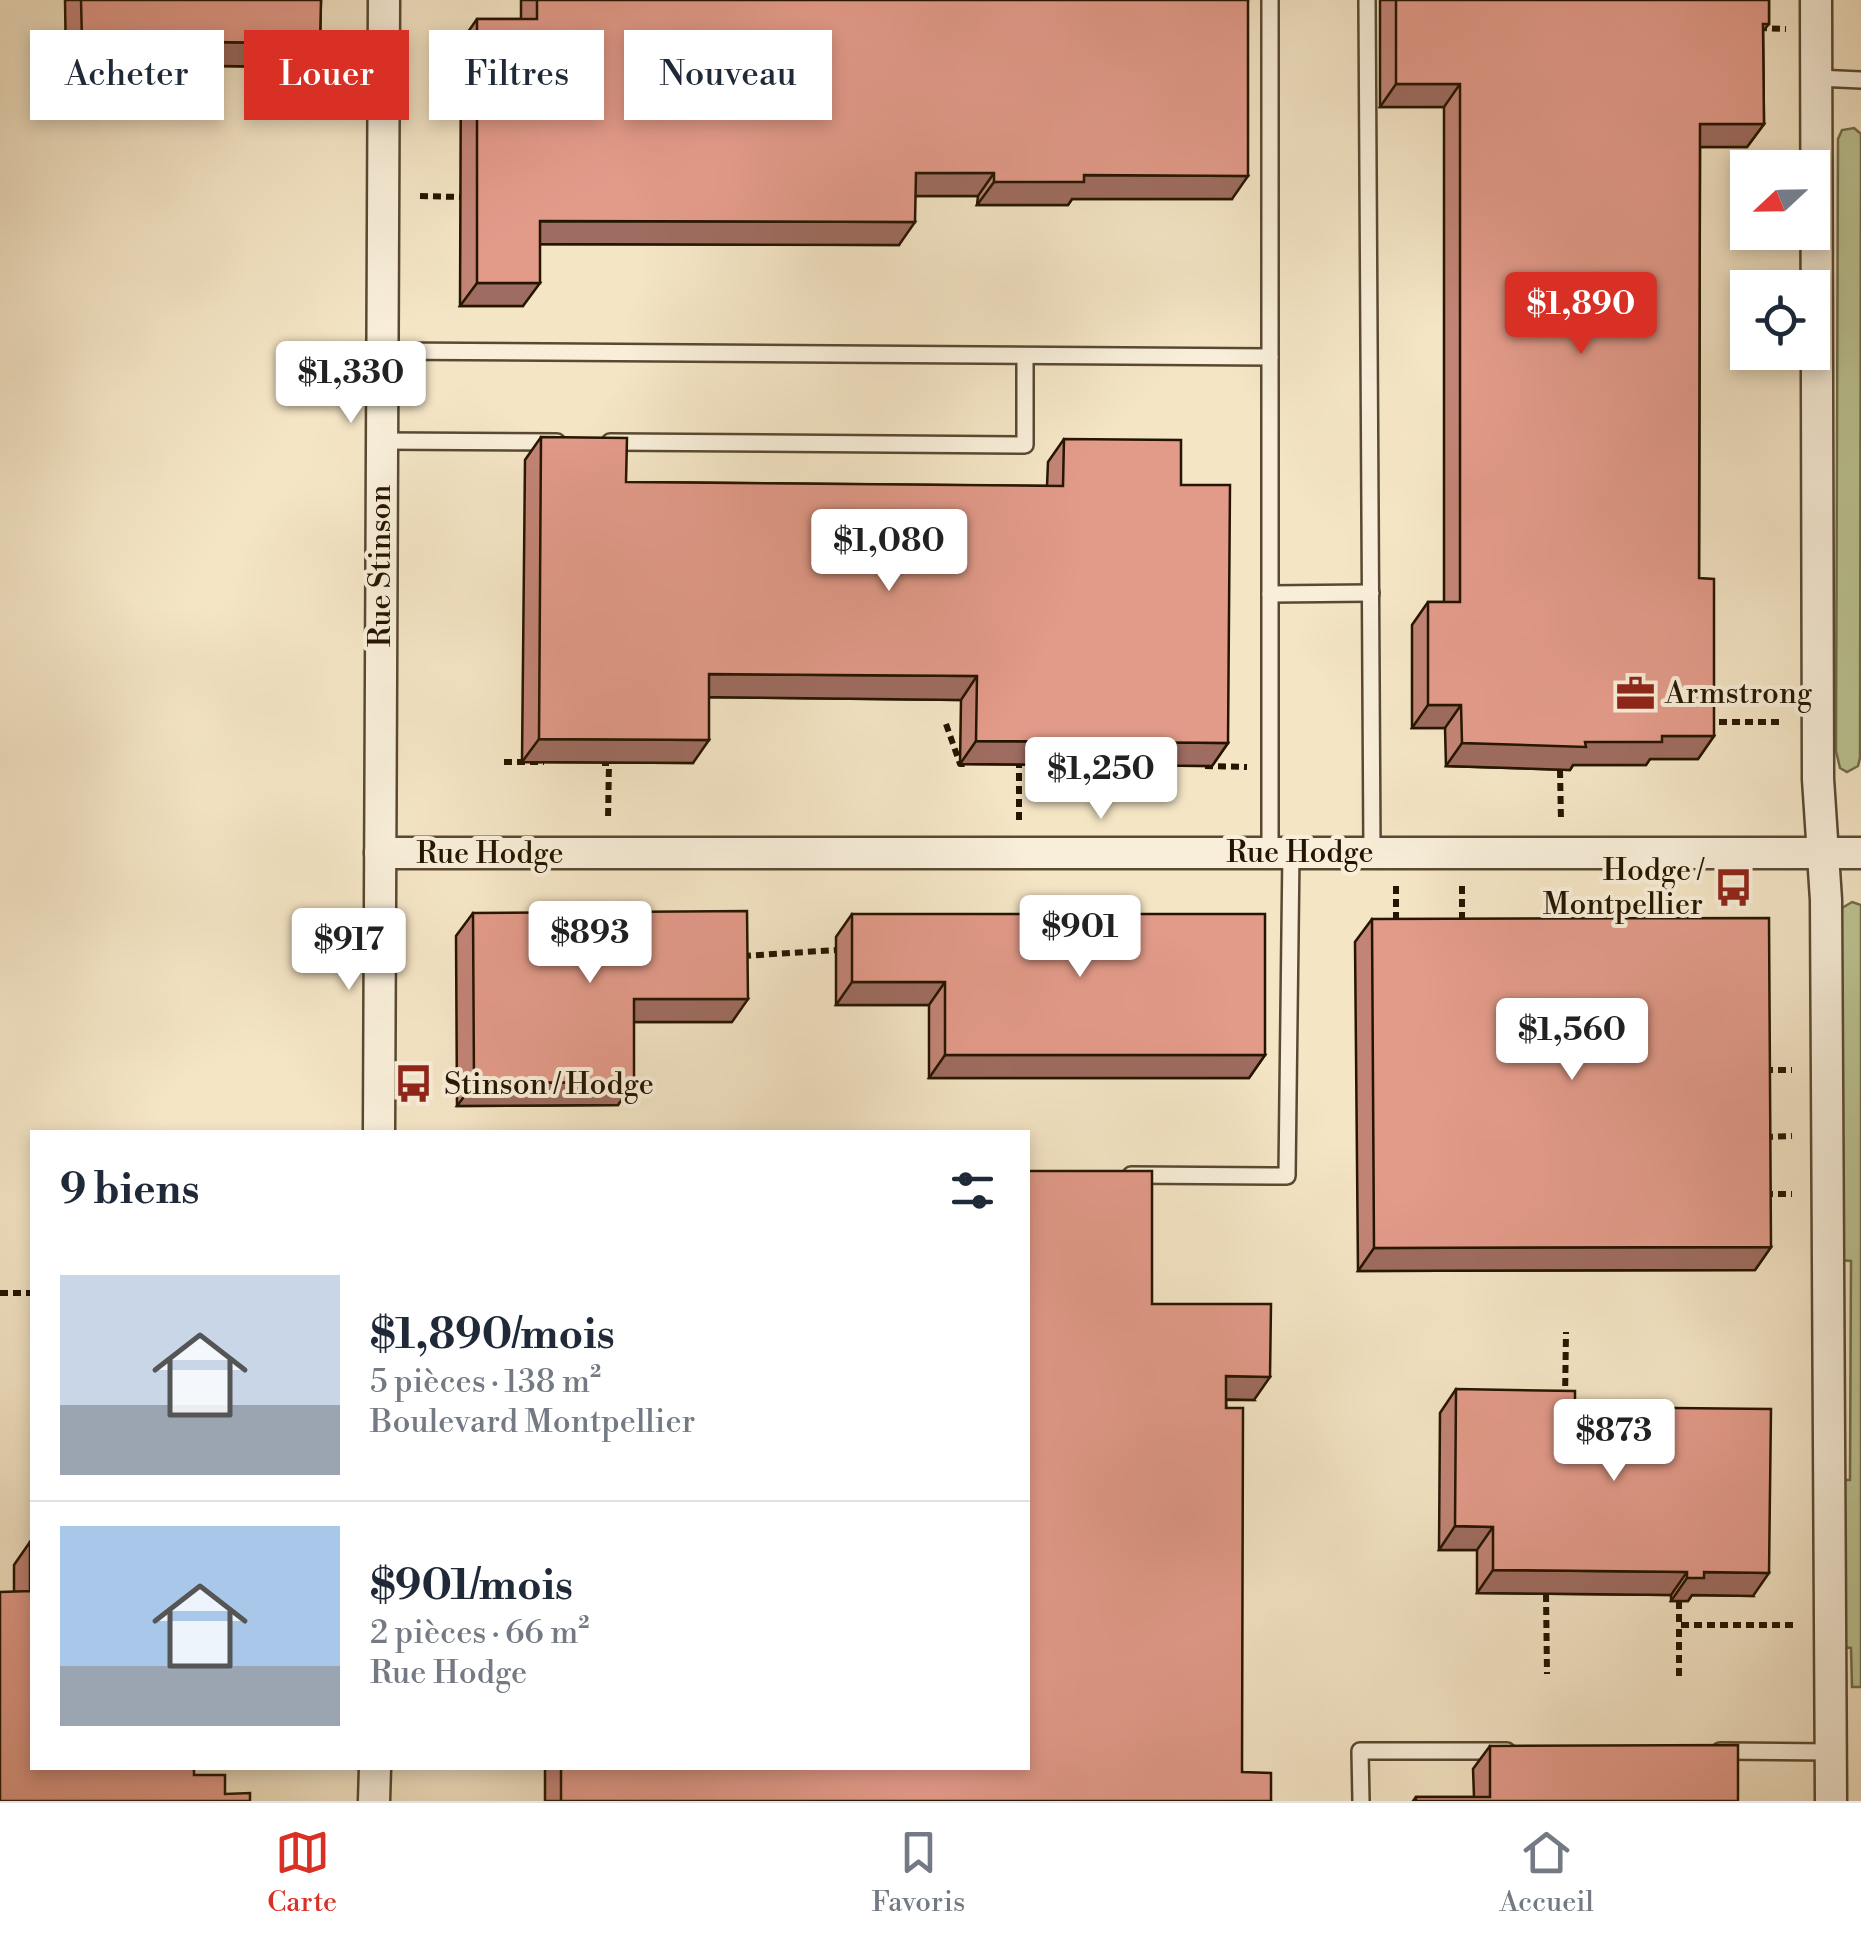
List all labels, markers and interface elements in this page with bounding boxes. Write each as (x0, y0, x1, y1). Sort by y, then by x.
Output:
chip: Acheter (30, 30, 224, 120)
chip: Louer (244, 30, 409, 120)
chip: Filtres (429, 30, 604, 120)
chip: Nouveau (624, 30, 832, 120)
north arrow (1730, 150, 1830, 250)
map controls (1730, 150, 1830, 370)
button: locate (1730, 270, 1830, 370)
pin: $1,890 (1500, 272, 1662, 357)
text: $1,890 (1527, 284, 1635, 324)
pin: $1,330 (270, 341, 432, 426)
text: $1,330 (298, 353, 404, 393)
street label: Rue Stinson (362, 485, 400, 647)
pin: $1,080 (808, 509, 970, 594)
text: $1,080 (833, 521, 945, 561)
office icon: Armstrong (1614, 672, 1656, 714)
place label: Armstrong (1664, 675, 1813, 713)
pin: $1,250 (1020, 737, 1182, 822)
text: $1,250 (1047, 749, 1155, 789)
street label: Rue Hodge (1226, 834, 1374, 872)
street label: Rue Hodge (416, 835, 564, 873)
place label: Hodge / Montpellier (1543, 852, 1705, 924)
bus stop icon: Hodge / Montpellier (1712, 866, 1754, 908)
pin: $901 (1021, 895, 1139, 980)
pin: $893 (531, 901, 649, 986)
text: $901 (1042, 907, 1118, 947)
pin: $917 (290, 908, 408, 993)
text: $893 (551, 913, 629, 953)
text: $917 (314, 920, 384, 960)
pin: $1,560 (1491, 998, 1653, 1083)
text: $1,560 (1518, 1010, 1626, 1050)
bus stop icon: Stinson / Hodge (393, 1063, 435, 1105)
place label: Stinson / Hodge (444, 1066, 654, 1104)
icon: filters (945, 1163, 1000, 1218)
text: 9 biens (60, 1164, 199, 1217)
text: $1,890/mois (370, 1309, 615, 1362)
icon: home (140, 1315, 260, 1435)
text: 5 pièces · 138 m² (370, 1362, 601, 1402)
pin: $873 (1555, 1399, 1673, 1484)
text: Boulevard Montpellier (370, 1402, 695, 1442)
text: $873 (1576, 1411, 1652, 1451)
text: $901/mois (370, 1560, 573, 1613)
icon: home (140, 1566, 260, 1686)
text: 2 pièces · 66 m² (370, 1613, 590, 1653)
text: Rue Hodge (370, 1653, 527, 1693)
tab: Carte (267, 1825, 337, 1920)
tab: Favoris (872, 1825, 965, 1920)
tab: Accueil (1500, 1825, 1594, 1920)

